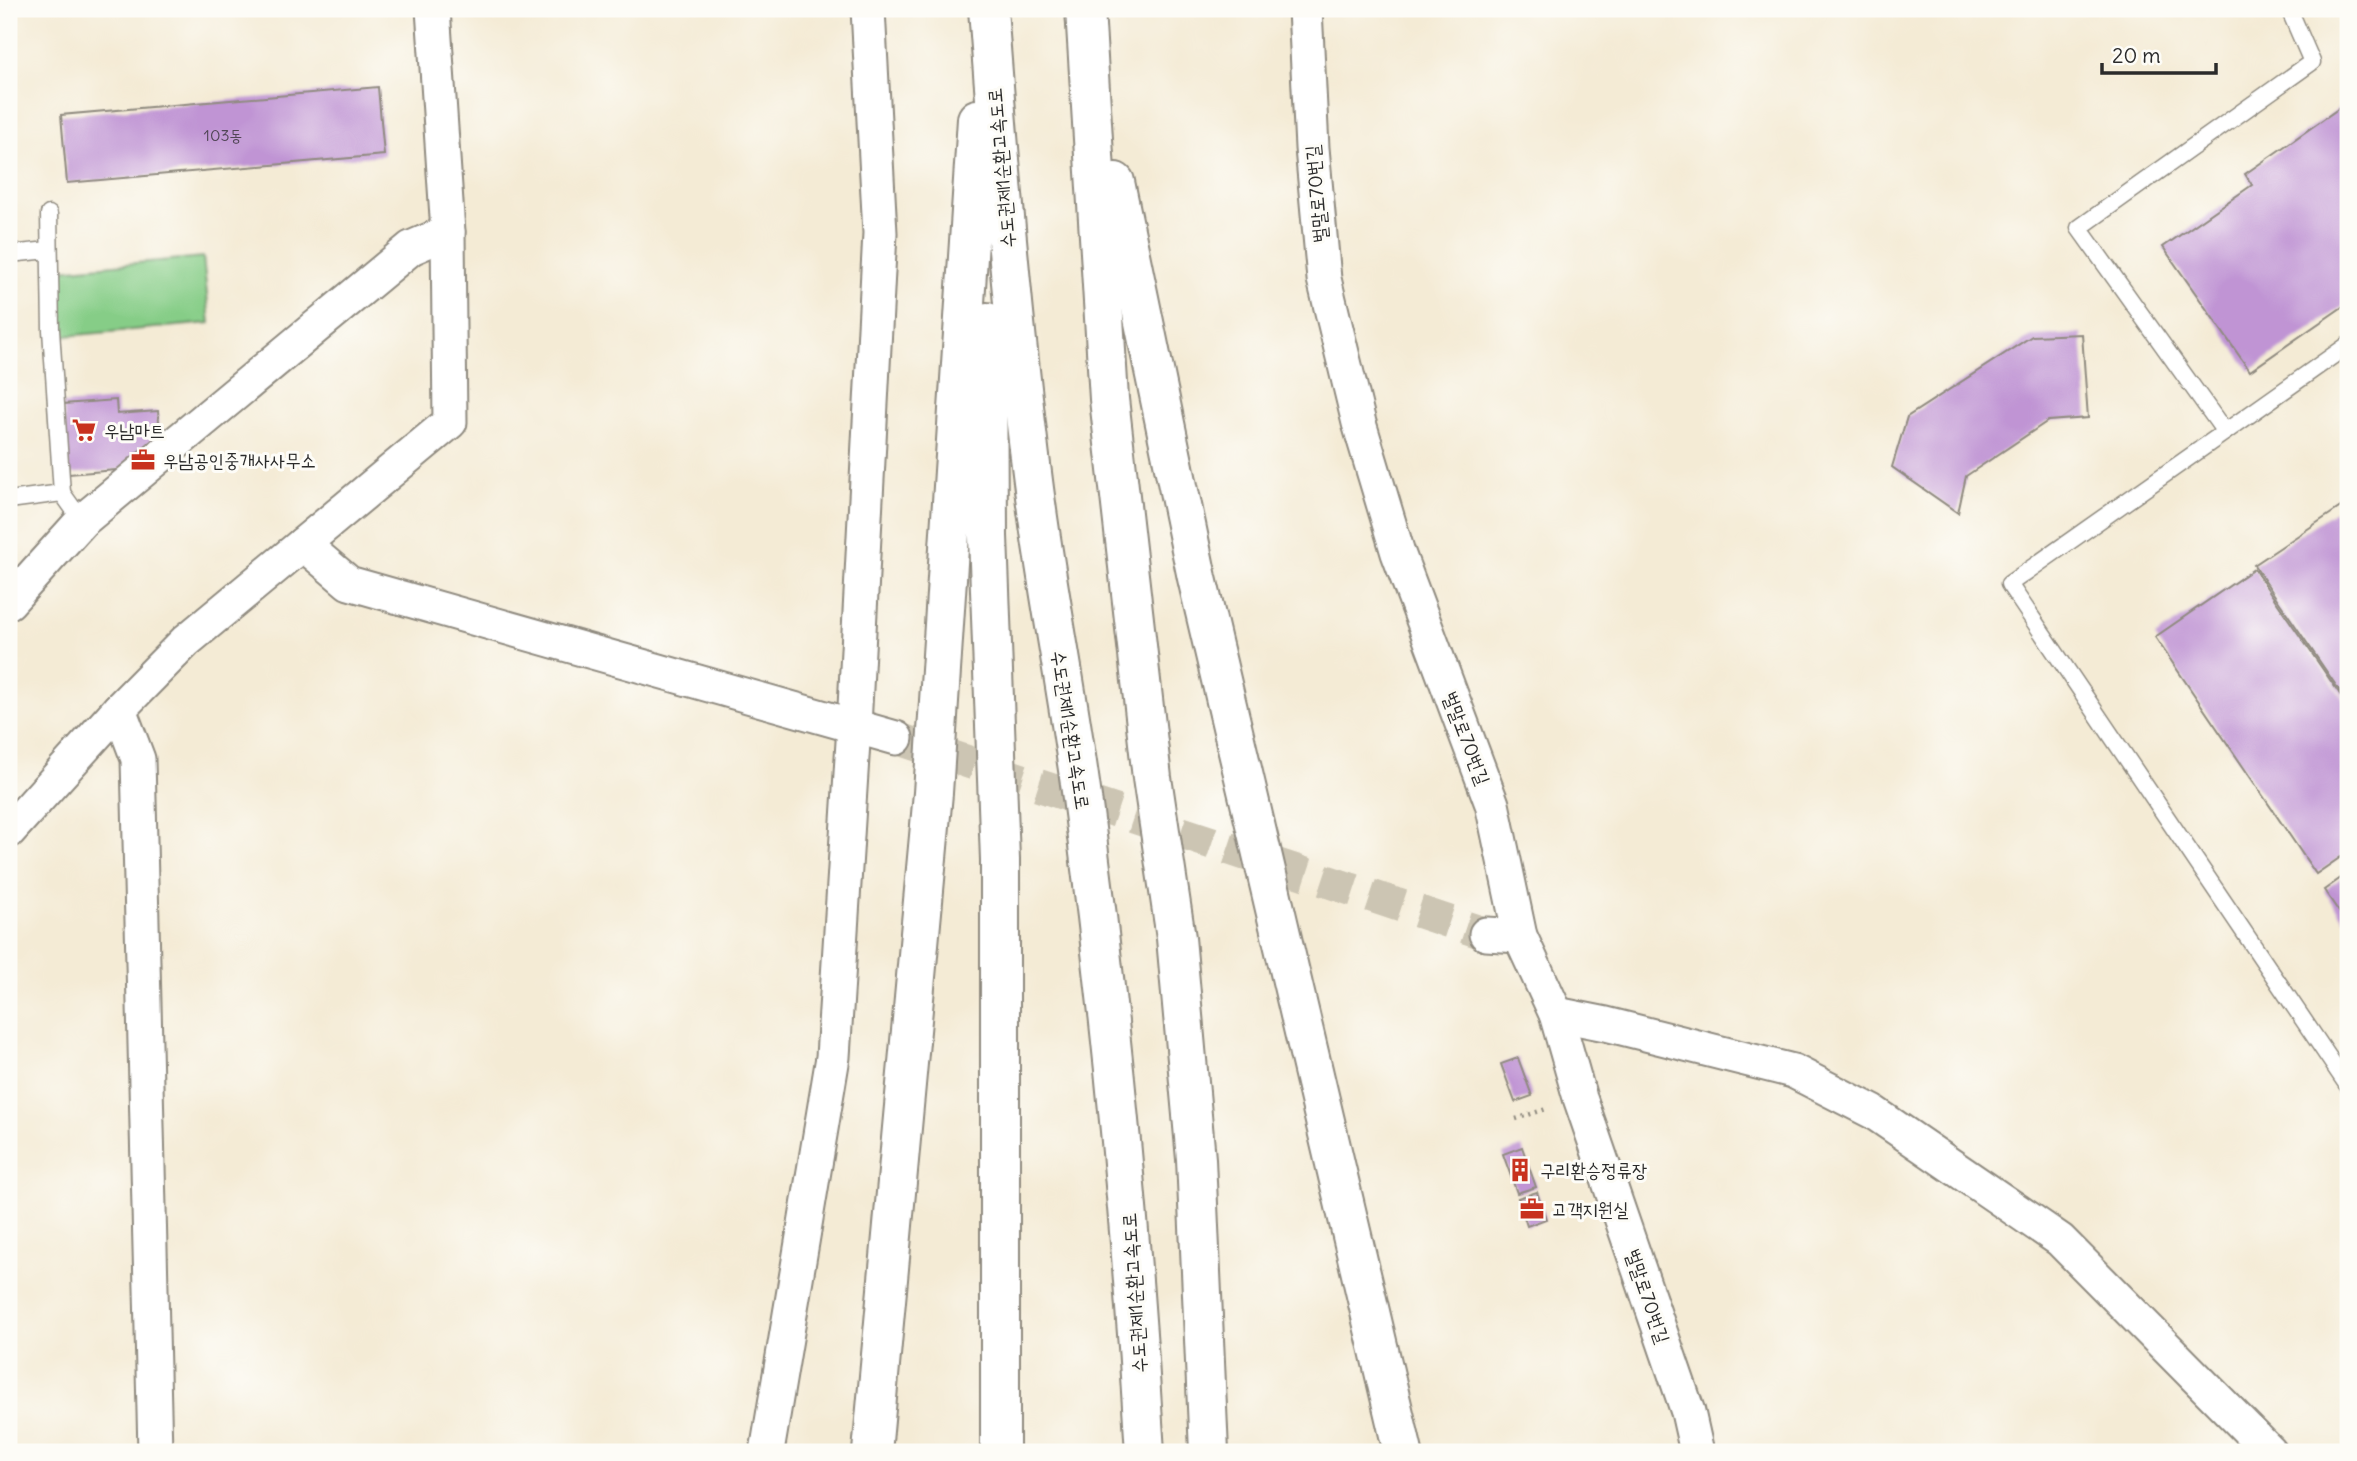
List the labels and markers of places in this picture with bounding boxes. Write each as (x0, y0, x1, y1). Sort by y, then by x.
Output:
supermarket icon: 우남마트 (70, 416, 98, 444)
place label: 우남마트 (104, 418, 165, 442)
office icon: 우남공인중개사사무소 (129, 446, 157, 474)
place label: 우남공인중개사사무소 (163, 448, 316, 472)
building icon: 구리환승정류장 (1506, 1156, 1534, 1184)
place label: 구리환승정류장 (1540, 1158, 1647, 1182)
office icon: 고객지원실 (1518, 1195, 1546, 1223)
place label: 고객지원실 (1552, 1197, 1628, 1221)

